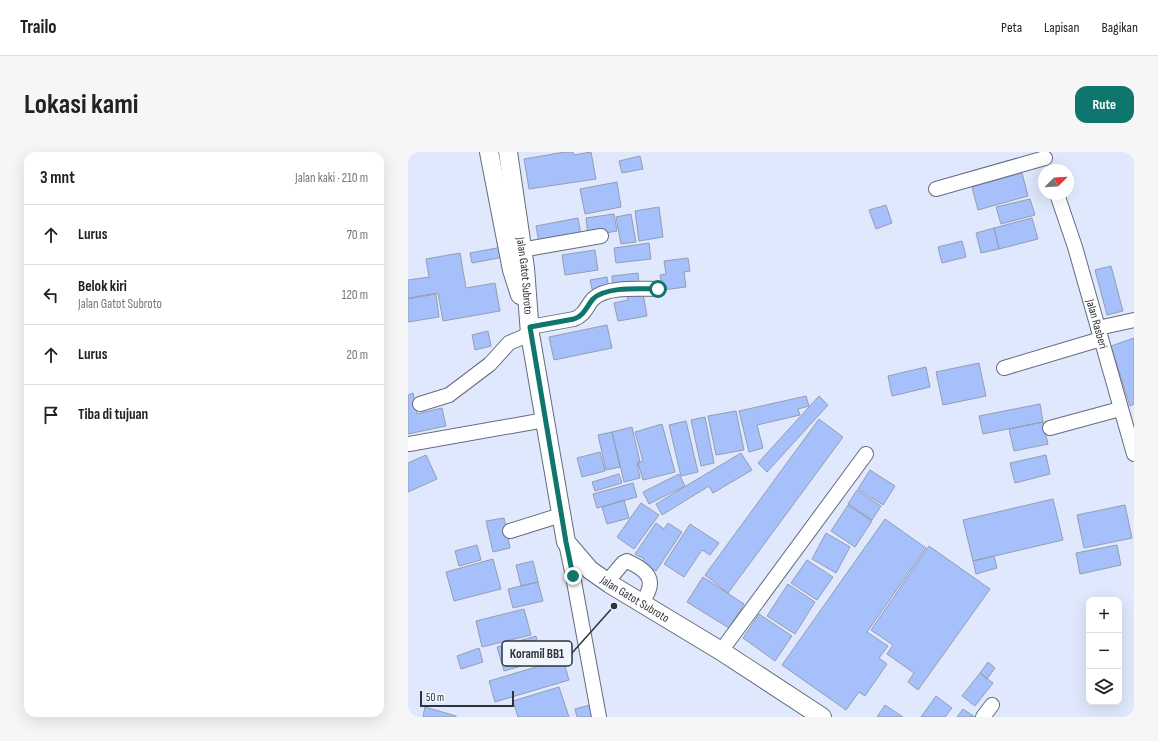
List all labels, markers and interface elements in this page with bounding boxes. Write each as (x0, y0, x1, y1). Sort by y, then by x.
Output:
text: Trailo (20, 16, 57, 39)
text: Peta (1001, 19, 1022, 36)
text: Lapisan (1044, 19, 1079, 36)
text: Bagikan (1101, 19, 1138, 36)
button: Rute (1075, 86, 1134, 123)
text: Lokasi kami (24, 88, 138, 121)
north arrow (1038, 164, 1074, 200)
text: 3 mnt (40, 168, 75, 188)
text: Jalan kaki · 210 m (295, 170, 368, 186)
icon: ahead (40, 224, 62, 246)
text: Lurus (78, 225, 107, 244)
text: 70 m (347, 227, 368, 243)
street label: Jalan Gatot Subroto (512, 235, 536, 315)
text: Belok kiri (78, 277, 127, 296)
route start (649, 280, 667, 298)
icon: left (40, 284, 62, 306)
text: 120 m (342, 287, 368, 303)
text: Jalan Gatot Subroto (78, 296, 162, 312)
street label: Jalan Rasberi (1082, 297, 1111, 351)
icon: ahead (40, 344, 62, 366)
text: Lurus (78, 345, 107, 364)
text: 20 m (346, 347, 368, 363)
icon: arrive (40, 404, 62, 426)
text: Tiba di tujuan (78, 405, 148, 424)
route end (564, 567, 582, 585)
street label: Jalan Gatot Subroto (597, 572, 672, 626)
map controls (1086, 597, 1122, 705)
button: + (1086, 597, 1122, 633)
button: − (1086, 633, 1122, 669)
callout: Koramil BB1 (502, 641, 572, 666)
text: Koramil BB1 (510, 646, 564, 662)
button: layers (1086, 669, 1122, 705)
scale bar (420, 689, 514, 708)
text: 50 m (426, 691, 444, 704)

